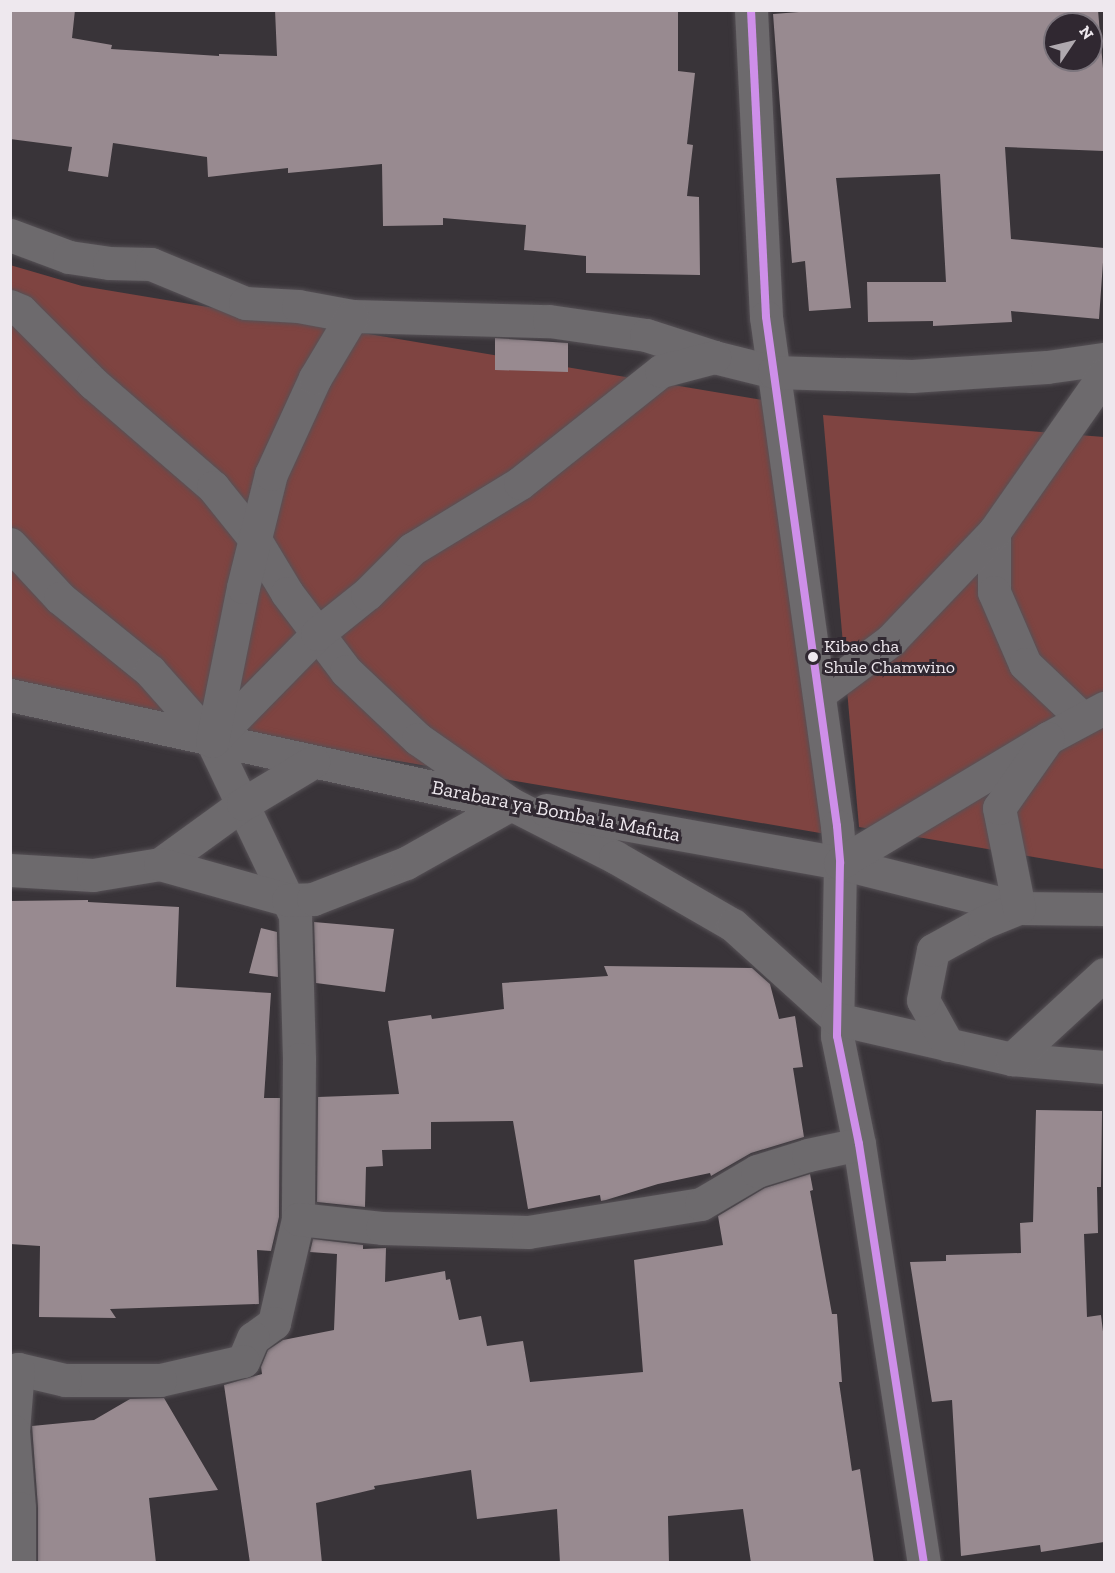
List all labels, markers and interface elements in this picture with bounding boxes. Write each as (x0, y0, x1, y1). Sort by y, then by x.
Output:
north arrow (1043, 12, 1103, 72)
text: N (1075, 22, 1098, 43)
place label: Kibao cha Shule Chamwino (824, 636, 955, 678)
marker: Kibao cha Shule Chamwino (807, 651, 819, 663)
street label: Barabara ya Bomba la Mafuta (430, 775, 682, 847)

